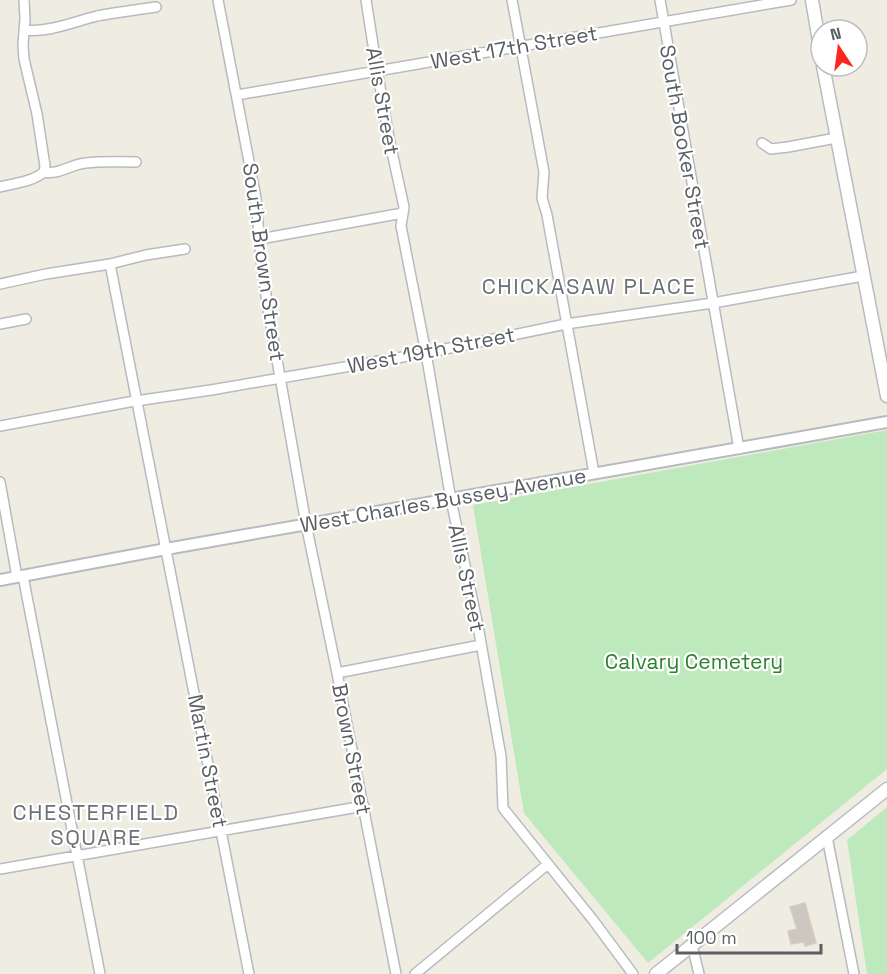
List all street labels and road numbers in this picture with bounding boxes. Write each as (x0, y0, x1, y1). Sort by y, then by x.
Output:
street label: West 17th Street (428, 19, 600, 75)
street label: South Booker Street (654, 43, 716, 251)
street label: Allis Street (360, 45, 406, 157)
street label: South Brown Street (237, 161, 291, 363)
street label: West 19th Street (345, 321, 517, 379)
street label: West Charles Bussey Avenue (298, 462, 588, 538)
street label: Allis Street (442, 522, 492, 634)
street label: Brown Street (326, 681, 378, 817)
street label: Martin Street (182, 692, 234, 830)

